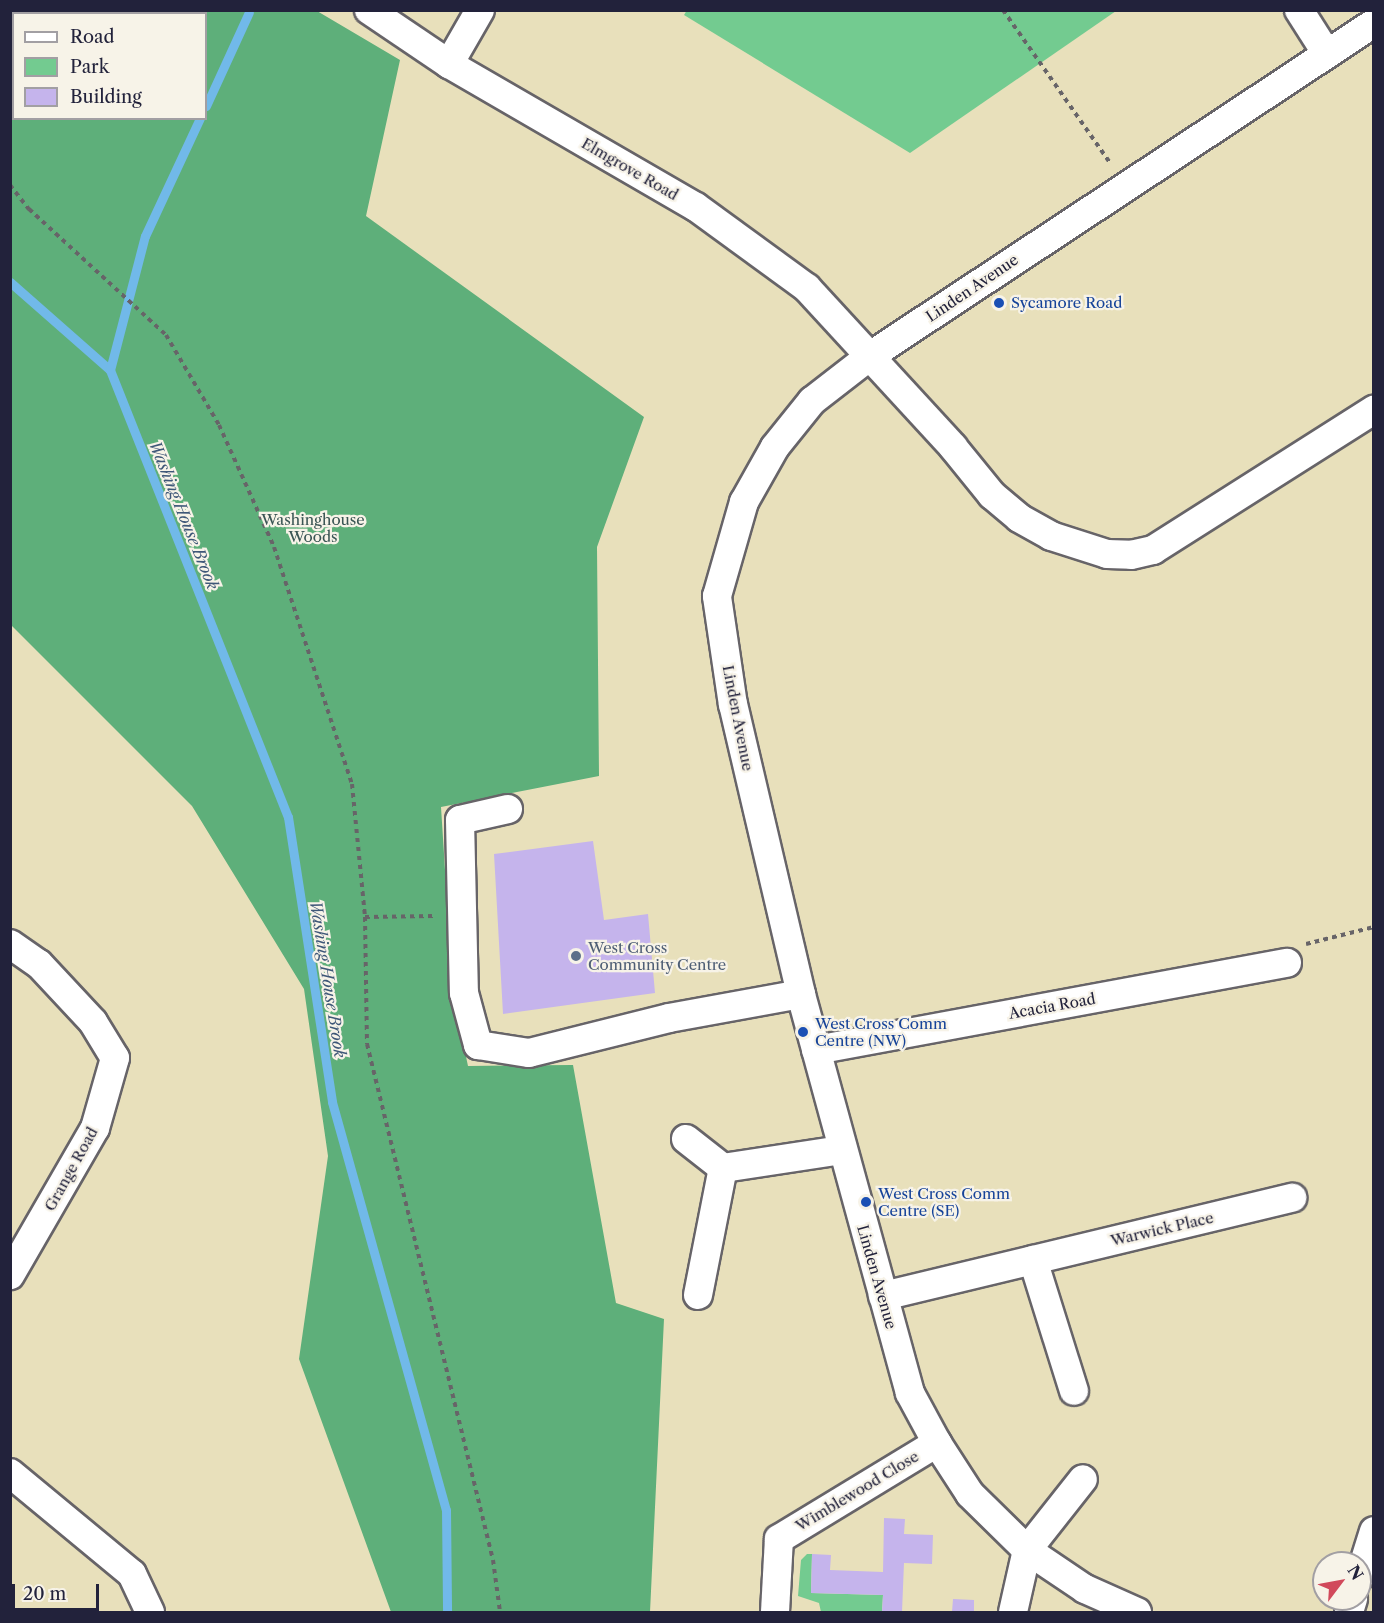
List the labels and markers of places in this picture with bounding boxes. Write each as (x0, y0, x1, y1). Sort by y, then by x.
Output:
place label: Sycamore Road (1011, 294, 1122, 312)
marker: Sycamore Road (992, 296, 1006, 310)
place label: West Cross Community Centre (588, 938, 727, 973)
marker: West Cross Community Centre (569, 949, 583, 963)
place label: West Cross Comm Centre (NW) (815, 1014, 947, 1049)
marker: West Cross Comm Centre (NW) (796, 1025, 810, 1039)
place label: West Cross Comm Centre (SE) (878, 1184, 1010, 1219)
marker: West Cross Comm Centre (SE) (859, 1195, 873, 1209)

